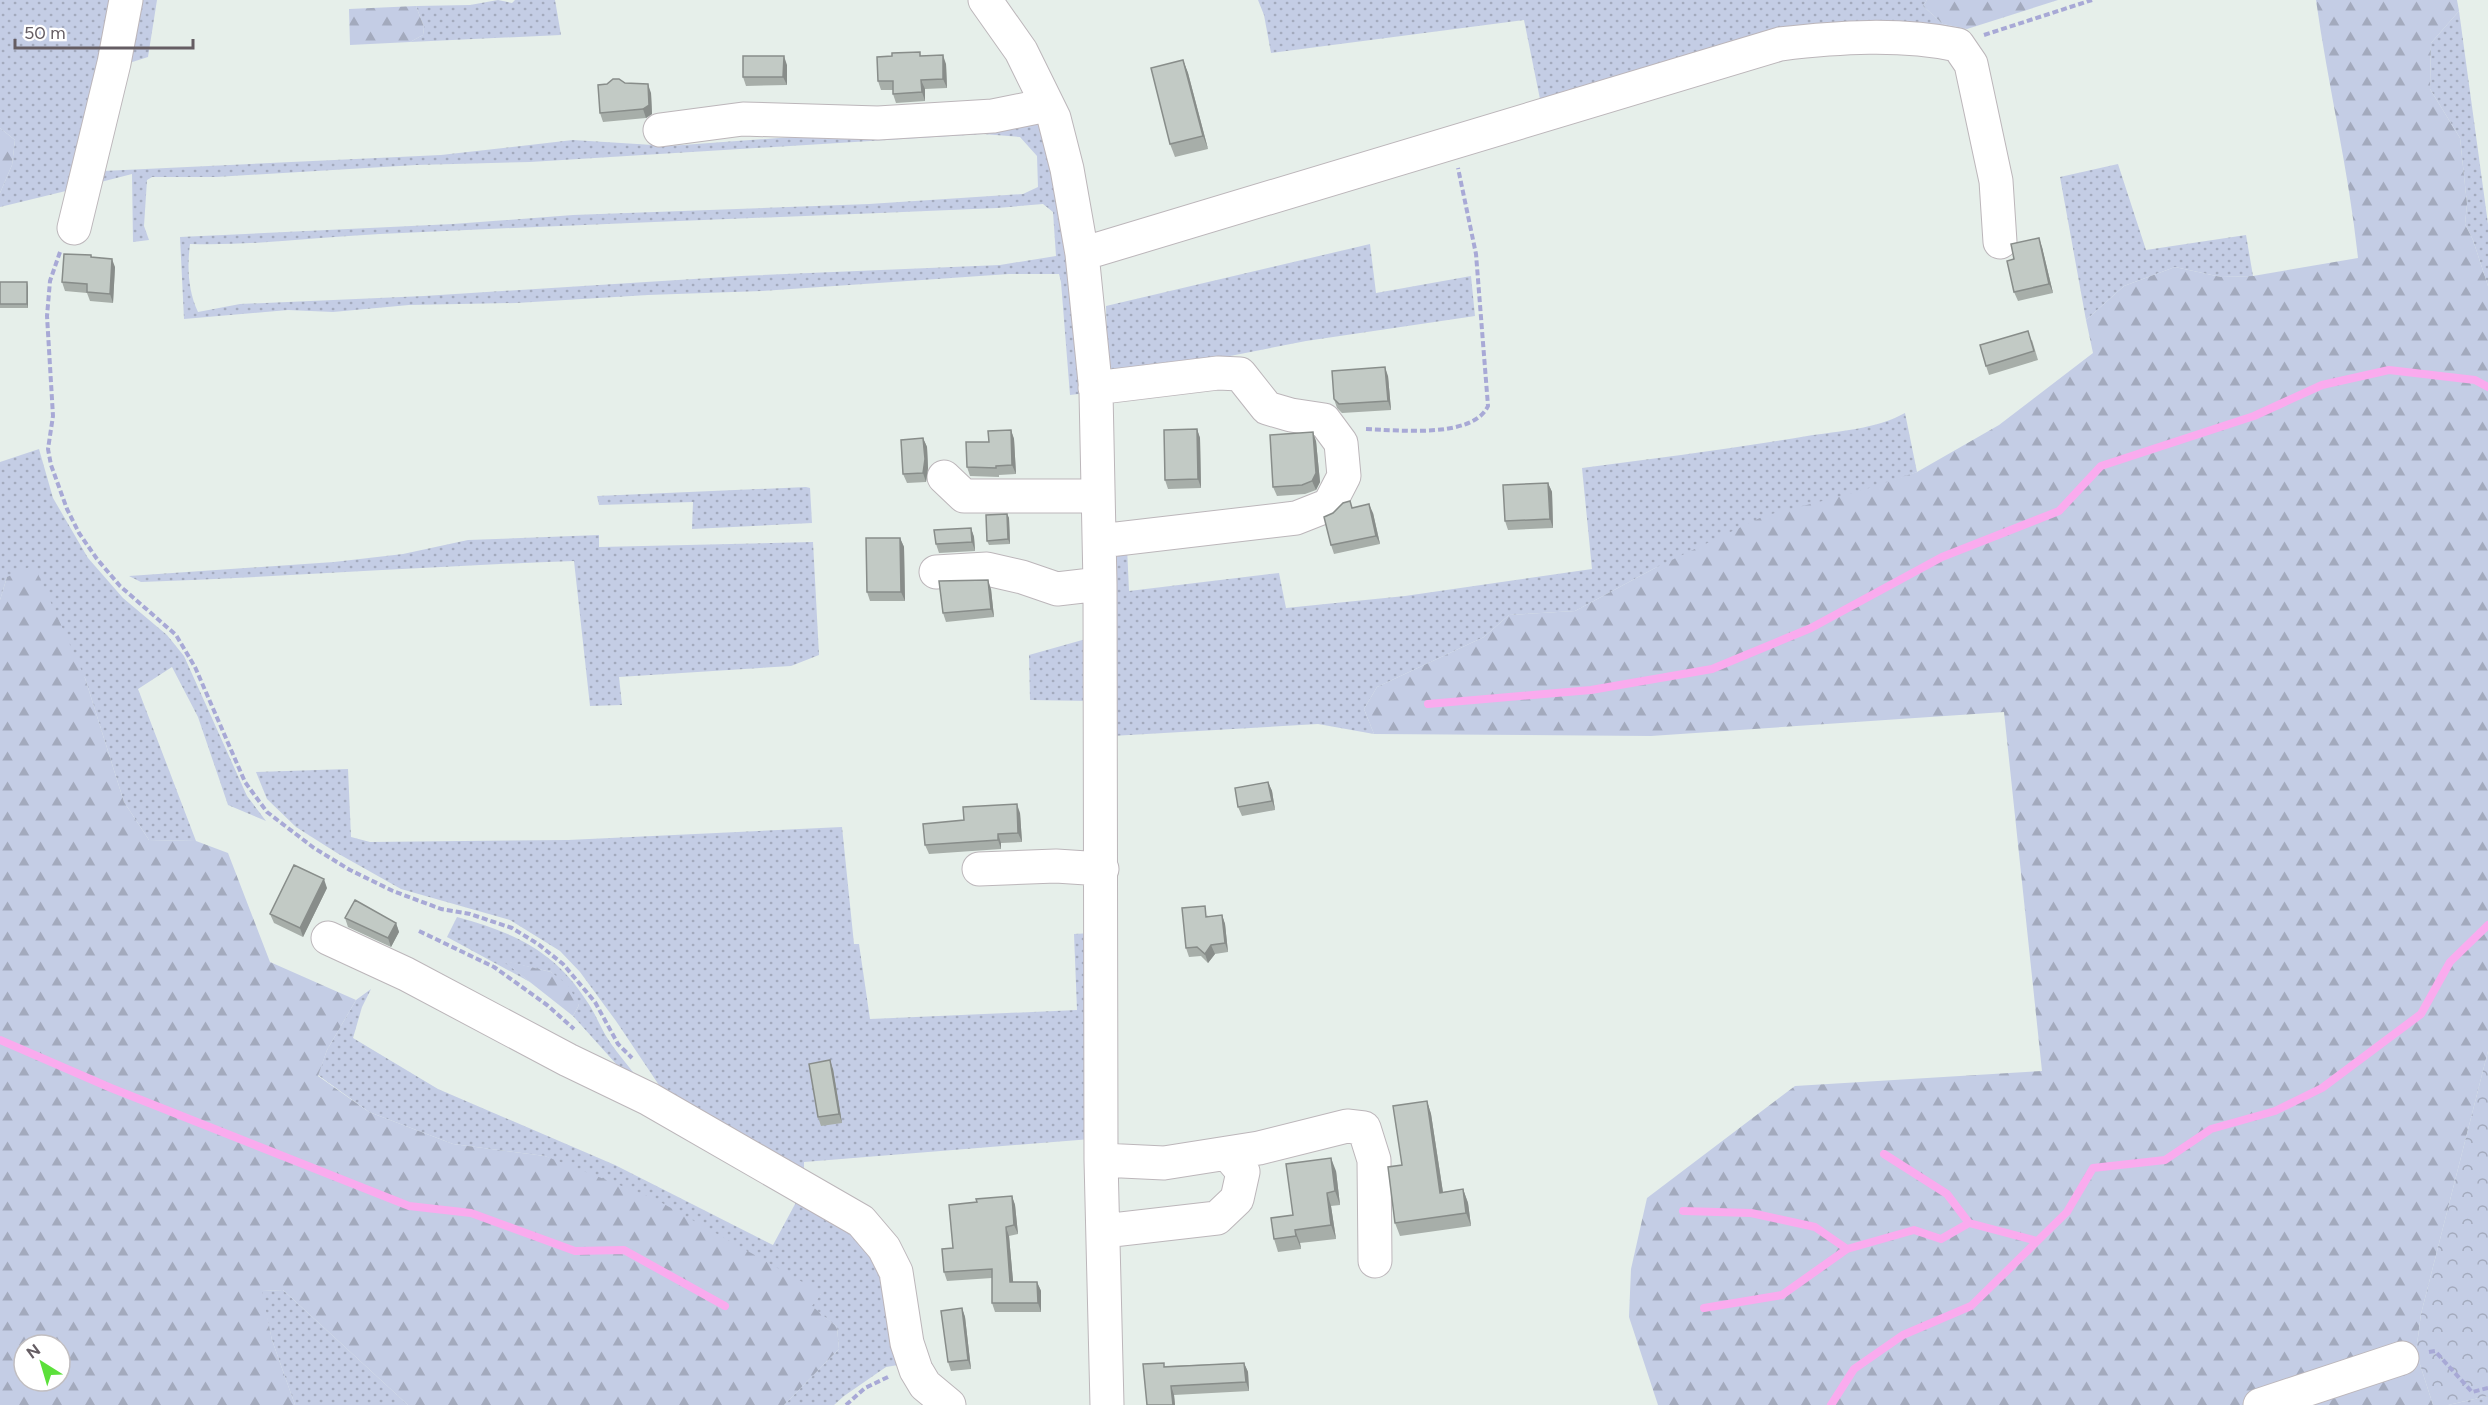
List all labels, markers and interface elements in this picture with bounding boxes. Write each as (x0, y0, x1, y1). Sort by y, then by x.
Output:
scale bar (15, 12, 194, 50)
text: 50 m (24, 22, 66, 44)
north arrow (12, 1333, 72, 1393)
text: N (23, 1340, 44, 1363)

